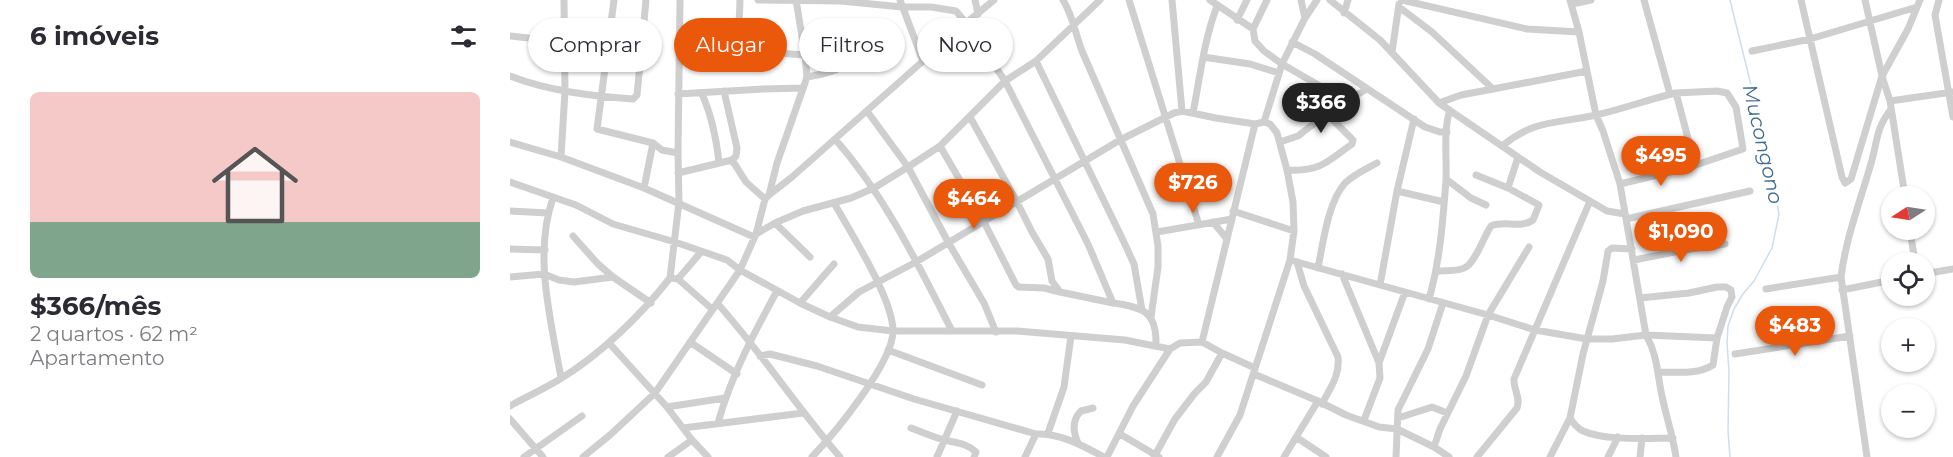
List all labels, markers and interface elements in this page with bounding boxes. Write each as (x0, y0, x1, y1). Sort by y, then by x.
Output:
chip: Comprar (528, 18, 662, 72)
chip: Alugar (674, 18, 787, 72)
chip: Filtros (799, 18, 905, 72)
chip: Novo (917, 18, 1013, 72)
text: 6 imóveis (30, 20, 159, 52)
icon: filters (447, 20, 480, 53)
water label: Mucongono (1738, 82, 1788, 206)
pin: $366 (1285, 83, 1357, 134)
text: $366 (1296, 90, 1346, 114)
icon: home (201, 131, 309, 239)
pin: $495 (1625, 136, 1697, 187)
text: $495 (1635, 143, 1687, 167)
pin: $726 (1157, 163, 1229, 214)
text: $726 (1168, 170, 1218, 194)
pin: $464 (938, 179, 1010, 230)
text: $464 (947, 186, 1001, 210)
north arrow (1881, 186, 1935, 240)
map controls (1881, 186, 1935, 438)
pin: $1,090 (1632, 212, 1730, 263)
text: $1,090 (1648, 219, 1714, 243)
button: locate (1881, 252, 1935, 306)
text: $366/mês (30, 290, 161, 322)
pin: $483 (1759, 306, 1831, 357)
text: $483 (1769, 313, 1821, 337)
button: + (1881, 318, 1935, 372)
text: 2 quartos · 62 m² (30, 322, 198, 346)
text: Apartamento (30, 346, 165, 370)
button: − (1881, 384, 1935, 438)

